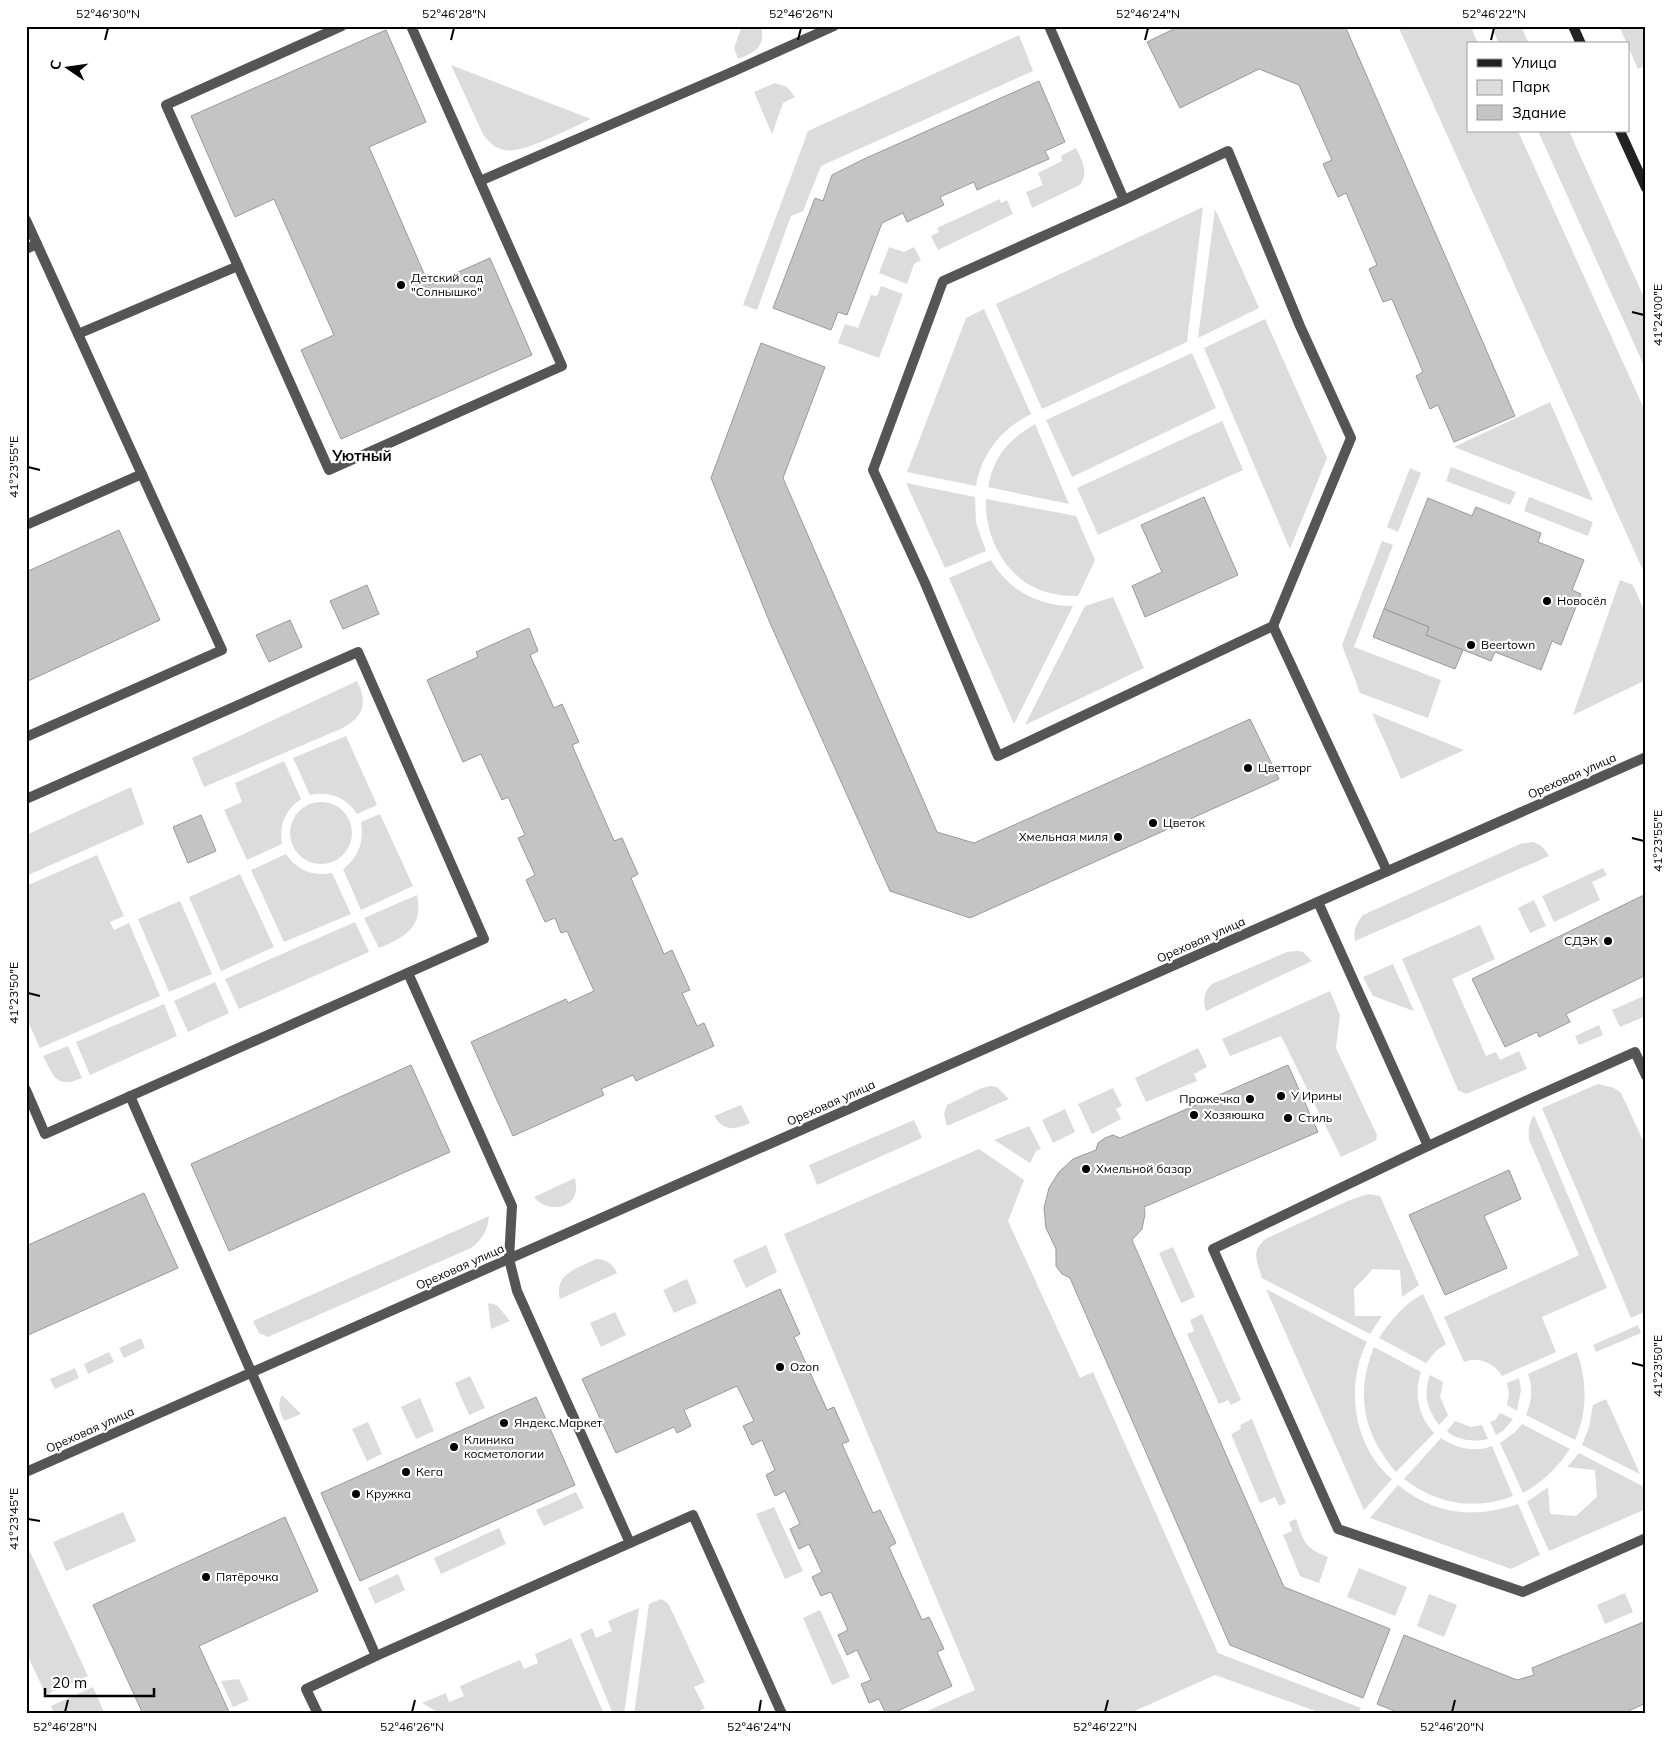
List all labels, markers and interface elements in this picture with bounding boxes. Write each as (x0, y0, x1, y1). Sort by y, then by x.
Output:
text: 52°46'30"N (76, 6, 140, 21)
text: 52°46'28"N (422, 6, 486, 21)
text: 52°46'26"N (769, 6, 833, 21)
text: 52°46'24"N (1116, 6, 1180, 21)
text: 52°46'22"N (1462, 6, 1526, 21)
north arrow (42, 42, 92, 92)
legend (1467, 42, 1630, 132)
text: Улица (1511, 53, 1557, 72)
text: С (45, 58, 65, 72)
text: Парк (1512, 77, 1551, 96)
text: Здание (1512, 103, 1566, 122)
place label: Детский сад "Солнышко" (411, 270, 483, 299)
marker: Детский сад "Солнышко" (395, 279, 407, 291)
text: 41°24'00"E (1650, 284, 1665, 346)
text: 41°23'55"E (6, 436, 21, 498)
district label: Уютный (331, 446, 392, 465)
place label: Новосёл (1557, 593, 1607, 608)
marker: Новосёл (1541, 595, 1553, 607)
place label: Beertown (1481, 637, 1535, 652)
marker: Beertown (1465, 639, 1477, 651)
street label: Ореховая улица (1525, 749, 1618, 802)
place label: Цветторг (1258, 760, 1312, 775)
marker: Цветторг (1242, 762, 1254, 774)
text: 41°23'55"E (1650, 810, 1665, 872)
place label: Цветок (1163, 815, 1205, 830)
marker: Цветок (1147, 817, 1159, 829)
place label: Хмельная миля (1019, 829, 1108, 844)
marker: Хмельная миля (1112, 831, 1124, 843)
street label: Ореховая улица (1154, 913, 1247, 966)
place label: СДЭК (1564, 933, 1598, 948)
marker: СДЭК (1602, 935, 1614, 947)
text: 41°23'50"E (6, 962, 21, 1024)
street label: Ореховая улица (784, 1076, 877, 1129)
place label: У Ирины (1290, 1088, 1342, 1103)
marker: У Ирины (1275, 1090, 1287, 1102)
place label: Пражечка (1179, 1091, 1240, 1106)
marker: Пражечка (1244, 1093, 1256, 1105)
place label: Хозяюшка (1204, 1107, 1264, 1122)
marker: Хозяюшка (1188, 1109, 1200, 1121)
place label: Стиль (1298, 1110, 1333, 1125)
marker: Стиль (1282, 1112, 1294, 1124)
place label: Хмельной базар (1096, 1161, 1192, 1176)
marker: Хмельной базар (1080, 1163, 1092, 1175)
street label: Ореховая улица (413, 1240, 506, 1293)
text: 41°23'50"E (1650, 1335, 1665, 1397)
place label: Ozon (790, 1359, 819, 1374)
marker: Ozon (774, 1361, 786, 1373)
street label: Ореховая улица (43, 1403, 136, 1456)
place label: Яндекс.Маркет (514, 1415, 603, 1430)
marker: Яндекс.Маркет (498, 1417, 510, 1429)
place label: Клиника косметологии (464, 1432, 544, 1461)
marker: Клиника косметологии (448, 1441, 460, 1453)
place label: Кега (416, 1464, 443, 1479)
marker: Кега (400, 1466, 412, 1478)
place label: Кружка (366, 1486, 411, 1501)
text: 41°23'45"E (6, 1488, 21, 1550)
marker: Кружка (350, 1488, 362, 1500)
place label: Пятёрочка (216, 1569, 279, 1584)
marker: Пятёрочка (200, 1571, 212, 1583)
scale bar (45, 1665, 154, 1697)
text: 20 m (52, 1673, 87, 1692)
text: 52°46'28"N (33, 1719, 97, 1734)
text: 52°46'26"N (380, 1719, 444, 1734)
text: 52°46'24"N (727, 1719, 791, 1734)
text: 52°46'22"N (1073, 1719, 1137, 1734)
text: 52°46'20"N (1420, 1719, 1484, 1734)

